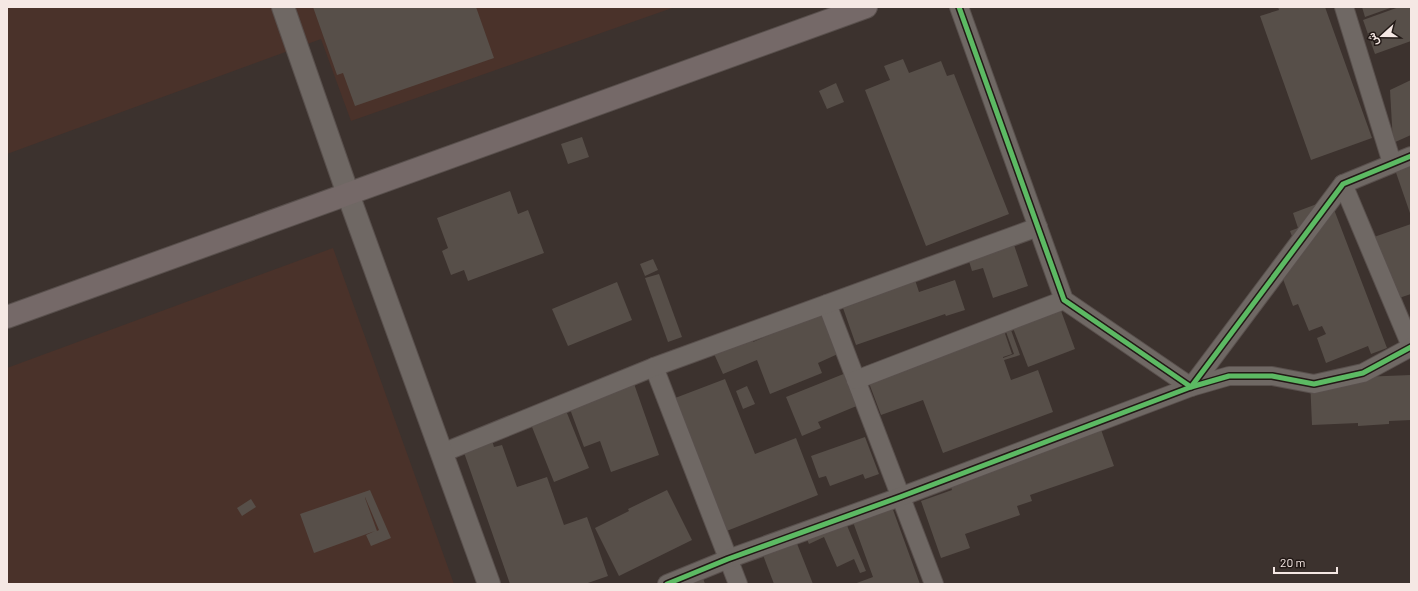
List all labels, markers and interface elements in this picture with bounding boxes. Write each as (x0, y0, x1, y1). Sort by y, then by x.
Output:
north arrow (1362, 16, 1402, 56)
text: ش (1364, 31, 1382, 48)
scale bar (1274, 549, 1337, 575)
text: 20 m (1280, 555, 1306, 569)

